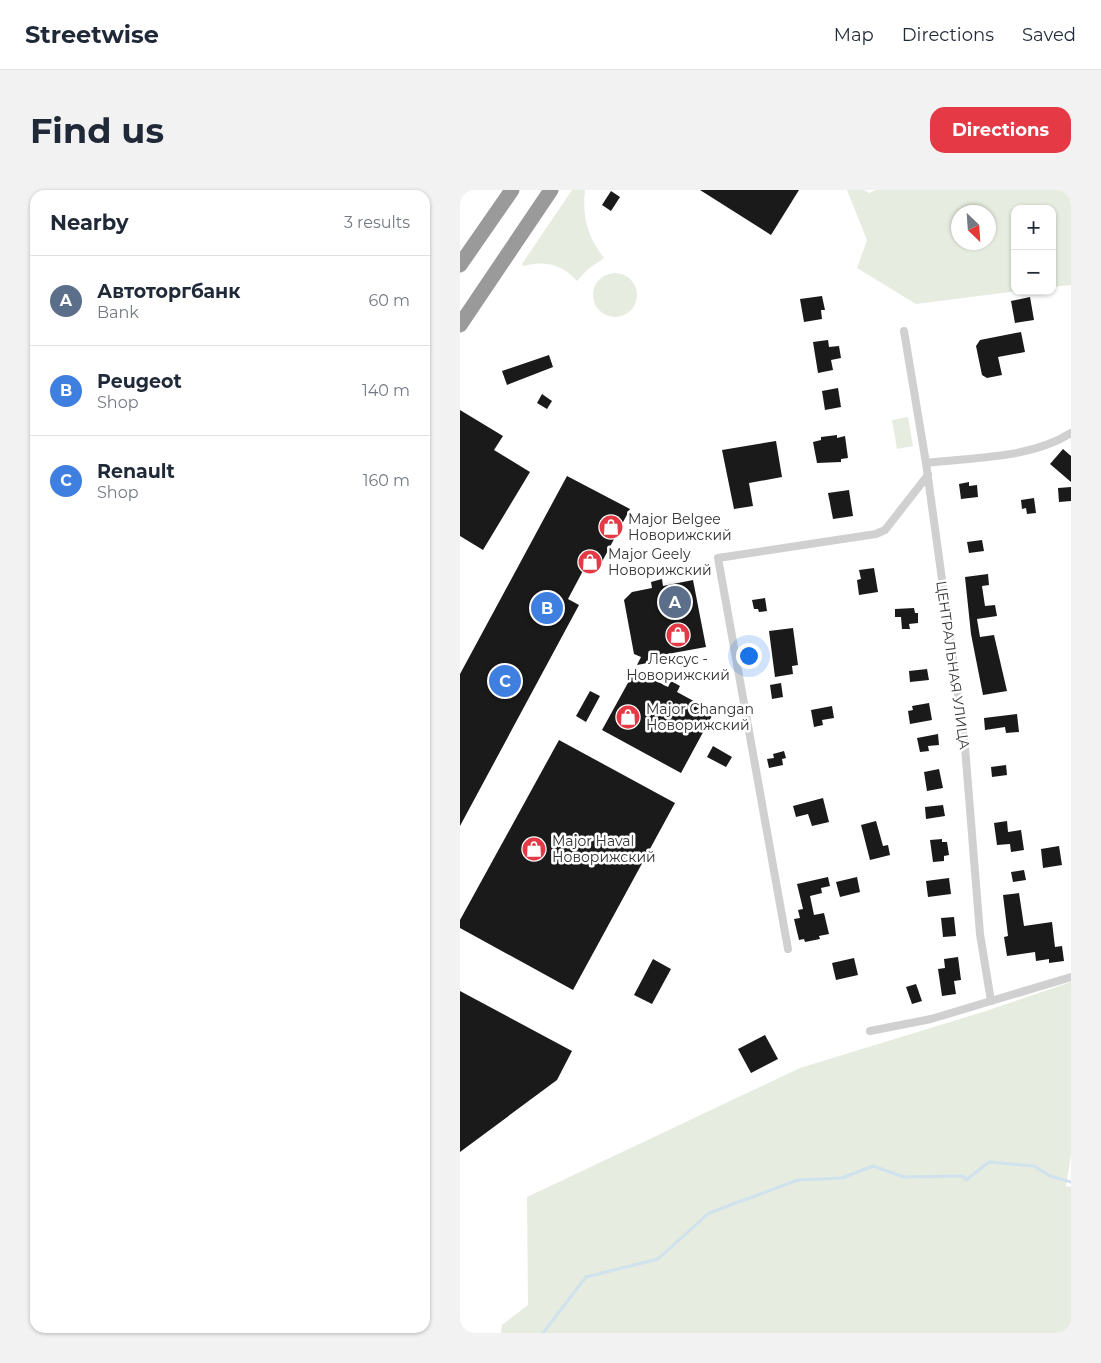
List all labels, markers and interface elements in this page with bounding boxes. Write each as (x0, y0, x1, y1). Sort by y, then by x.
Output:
text: Streetwise (25, 20, 159, 49)
text: Map (834, 24, 874, 46)
text: Directions (902, 24, 994, 46)
text: Saved (1022, 24, 1076, 46)
button: Directions (930, 107, 1071, 153)
text: Find us (30, 109, 164, 152)
north arrow (951, 205, 996, 250)
map controls (1011, 205, 1056, 295)
button: + (1011, 205, 1056, 250)
text: Nearby (50, 210, 129, 235)
text: 3 results (344, 213, 410, 232)
button: − (1011, 250, 1056, 295)
text: Автоторгбанк (97, 280, 240, 303)
text: A (60, 291, 72, 310)
text: 60 m (368, 291, 410, 310)
text: Bank (97, 303, 139, 322)
text: Peugeot (97, 370, 182, 393)
text: B (60, 381, 72, 400)
text: 140 m (362, 381, 410, 400)
text: Shop (97, 393, 139, 412)
text: Renault (97, 460, 175, 483)
text: C (60, 471, 72, 490)
text: 160 m (363, 471, 410, 490)
text: Shop (97, 483, 139, 502)
place label: Major Belgee Новорижский (628, 510, 732, 544)
shop icon: Major Belgee Новорижский (598, 514, 624, 540)
place label: Major Geely Новорижский (608, 545, 712, 579)
shop icon: Major Geely Новорижский (577, 549, 603, 575)
street label: ЦЕНТРАЛЬНАЯ УЛИЦА (932, 579, 974, 751)
pin: A (659, 583, 691, 621)
pin: B (531, 589, 563, 627)
shop icon: Лексус - Новорижский (665, 622, 691, 648)
your location (736, 643, 762, 669)
place label: Лексус - Новорижский (626, 650, 730, 684)
pin: C (489, 662, 521, 700)
place label: Major Changan Новорижский (646, 700, 754, 734)
shop icon: Major Changan Новорижский (615, 704, 641, 730)
place label: Major Haval Новорижский (552, 832, 656, 866)
shop icon: Major Haval Новорижский (521, 836, 547, 862)

